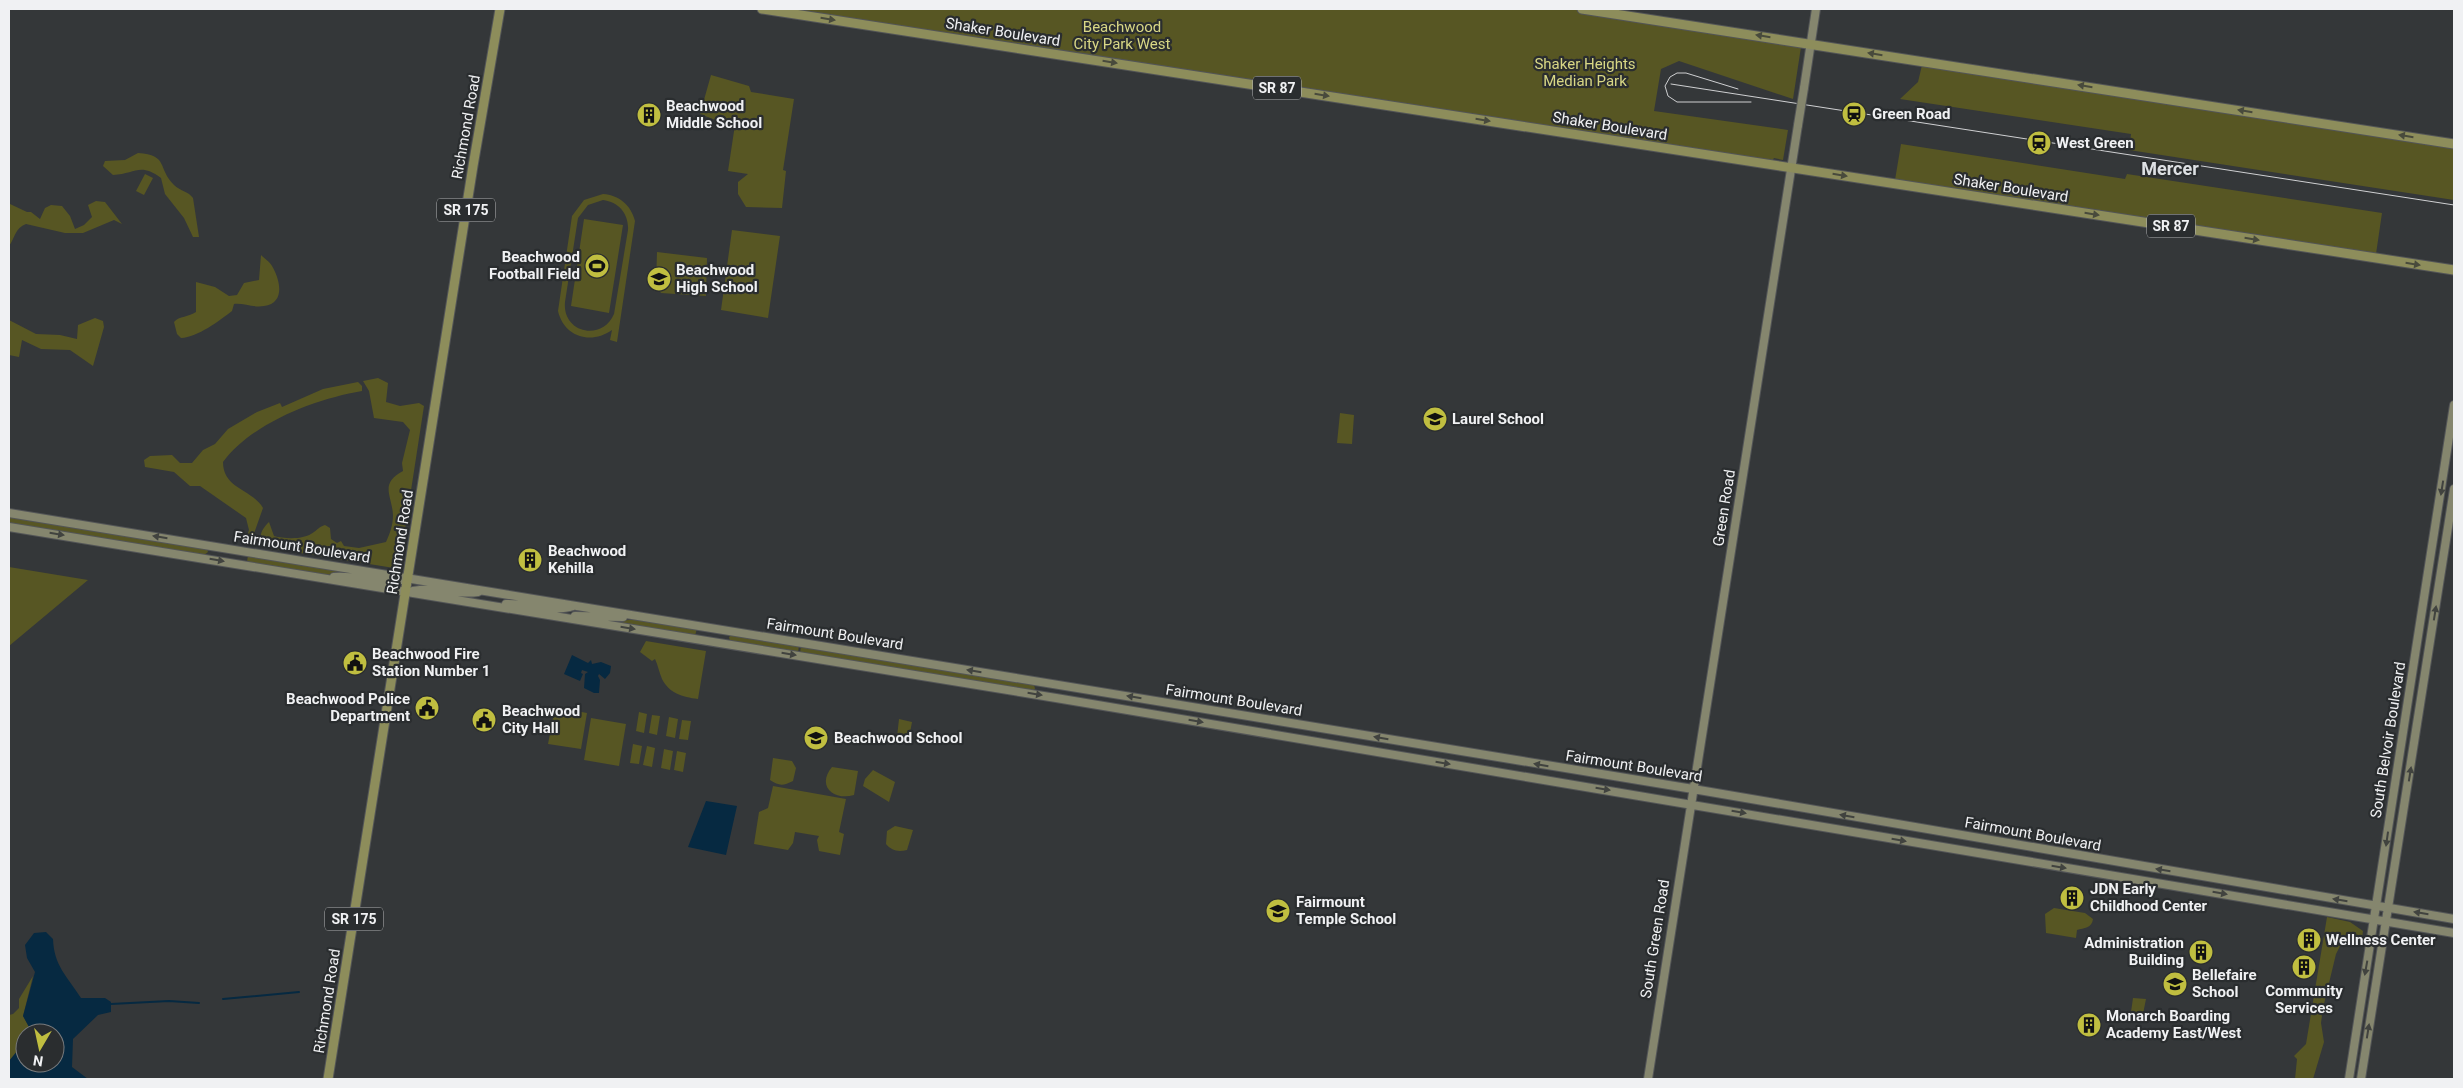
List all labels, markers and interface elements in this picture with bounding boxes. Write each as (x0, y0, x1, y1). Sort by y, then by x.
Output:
street label: Shaker Boulevard (944, 14, 1062, 50)
one-way arrow (820, 15, 836, 23)
park label: Beachwood City Park West (1074, 18, 1170, 53)
one-way arrow (1754, 32, 1770, 40)
one-way arrow (1867, 50, 1883, 58)
park label: Shaker Heights Median Park (1534, 55, 1636, 90)
one-way arrow (1102, 58, 1118, 66)
street label: Richmond Road (448, 73, 484, 181)
road number: SR 87 (1253, 76, 1301, 100)
one-way arrow (2077, 82, 2093, 90)
one-way arrow (1314, 92, 1330, 100)
place label: Beachwood Middle School (666, 97, 762, 132)
station icon: Green Road (1841, 101, 1867, 127)
building icon: Beachwood Middle School (636, 102, 662, 128)
place label: Green Road (1872, 105, 1950, 123)
one-way arrow (2237, 107, 2253, 115)
street label: Shaker Boulevard (1551, 108, 1669, 144)
one-way arrow (1475, 116, 1491, 124)
station icon: West Green (2026, 130, 2052, 156)
one-way arrow (2398, 132, 2414, 140)
place label: West Green (2056, 134, 2134, 152)
district label: Mercer (2141, 158, 2199, 179)
street label: Shaker Boulevard (1952, 170, 2070, 206)
one-way arrow (1832, 171, 1848, 179)
road number: SR 175 (437, 198, 495, 222)
one-way arrow (2084, 211, 2100, 219)
road number: SR 87 (2147, 215, 2195, 238)
one-way arrow (2245, 236, 2261, 244)
place label: Beachwood Football Field (489, 248, 580, 283)
sports icon: Beachwood Football Field (584, 253, 610, 279)
one-way arrow (2405, 260, 2421, 268)
place label: Beachwood High School (676, 261, 758, 296)
school or university icon: Beachwood High School (646, 266, 672, 292)
school or university icon: Laurel School (1422, 406, 1448, 432)
place label: Laurel School (1452, 410, 1544, 428)
street label: Green Road (1709, 468, 1739, 548)
one-way arrow (2437, 480, 2445, 496)
street label: Richmond Road (383, 488, 417, 596)
street label: Fairmount Boulevard (232, 527, 372, 567)
one-way arrow (49, 531, 65, 539)
one-way arrow (152, 533, 168, 541)
place label: Beachwood Kehilla (548, 542, 626, 577)
building icon: Beachwood Kehilla (517, 547, 543, 573)
one-way arrow (210, 557, 226, 565)
one-way arrow (2431, 605, 2439, 621)
street label: Fairmount Boulevard (765, 614, 905, 654)
one-way arrow (621, 624, 637, 632)
place label: Beachwood Fire Station Number 1 (372, 645, 490, 680)
public building icon: Beachwood Fire Station Number 1 (342, 650, 368, 676)
one-way arrow (781, 651, 797, 659)
street label: South Belvoir Boulevard (2367, 661, 2409, 819)
one-way arrow (966, 667, 982, 675)
street label: Fairmount Boulevard (1164, 680, 1304, 720)
place label: Beachwood Police Department (286, 690, 410, 725)
one-way arrow (1028, 691, 1044, 699)
one-way arrow (1126, 693, 1142, 701)
public building icon: Beachwood Police Department (414, 695, 440, 721)
place label: Beachwood City Hall (502, 702, 580, 737)
public building icon: Beachwood City Hall (471, 707, 497, 733)
one-way arrow (1189, 718, 1205, 726)
school or university icon: Beachwood School (803, 725, 829, 751)
place label: Beachwood School (834, 729, 962, 747)
one-way arrow (1373, 734, 1389, 742)
street label: Fairmount Boulevard (1564, 746, 1704, 786)
one-way arrow (1435, 759, 1451, 767)
one-way arrow (1533, 760, 1549, 768)
one-way arrow (2406, 765, 2414, 781)
one-way arrow (1596, 786, 1612, 794)
one-way arrow (1731, 809, 1747, 817)
one-way arrow (1839, 812, 1855, 820)
street label: Fairmount Boulevard (1963, 813, 2103, 855)
one-way arrow (2383, 831, 2391, 847)
one-way arrow (1891, 836, 1907, 844)
one-way arrow (2052, 863, 2068, 871)
one-way arrow (2154, 866, 2170, 874)
street label: South Green Road (1637, 878, 1673, 1000)
place label: JDN Early Childhood Center (2090, 880, 2208, 915)
building icon: JDN Early Childhood Center (2059, 885, 2085, 911)
one-way arrow (2212, 890, 2228, 898)
place label: Fairmount Temple School (1296, 893, 1396, 928)
one-way arrow (2332, 895, 2348, 903)
school or university icon: Fairmount Temple School (1265, 898, 1291, 924)
road number: SR 175 (325, 908, 383, 931)
one-way arrow (2413, 909, 2429, 917)
building icon: Wellness Center (2296, 927, 2322, 953)
place label: Wellness Center (2326, 931, 2436, 949)
place label: Administration Building (2084, 934, 2184, 969)
building icon: Administration Building (2188, 939, 2214, 965)
street label: Richmond Road (310, 947, 344, 1055)
building icon: Community Services (2291, 954, 2317, 980)
one-way arrow (2362, 960, 2370, 976)
place label: Bellefaire School (2192, 966, 2257, 1001)
school or university icon: Bellefaire School (2162, 971, 2188, 997)
place label: Community Services (2265, 982, 2343, 1017)
place label: Monarch Boarding Academy East/West (2106, 1007, 2241, 1042)
building icon: Monarch Boarding Academy East/West (2076, 1012, 2102, 1038)
north arrow (15, 1023, 65, 1073)
one-way arrow (2365, 1023, 2373, 1039)
text: N (32, 1052, 44, 1070)

